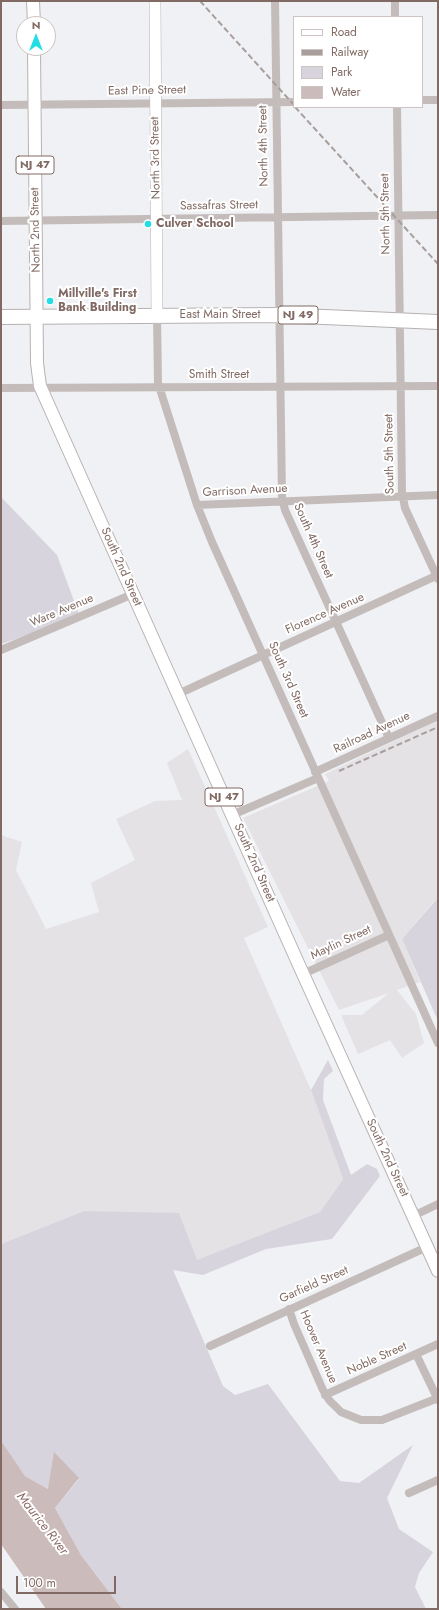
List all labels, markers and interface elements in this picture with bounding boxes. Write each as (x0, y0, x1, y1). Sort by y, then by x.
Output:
north arrow (16, 16, 56, 56)
legend (293, 16, 423, 108)
text: N (32, 17, 40, 33)
text: Road (331, 23, 357, 41)
text: Railway (331, 43, 369, 61)
text: Park (331, 63, 352, 81)
street label: East Pine Street (108, 83, 186, 99)
text: Water (331, 83, 361, 101)
street label: North 4th Street (256, 105, 272, 187)
street label: North 3rd Street (148, 117, 164, 199)
road number: NJ 47 (16, 156, 54, 174)
street label: North 5th Street (378, 173, 394, 255)
street label: North 2nd Street (28, 187, 44, 273)
street label: Sassafras Street (180, 198, 258, 214)
place label: Culver School (156, 217, 234, 231)
marker: Culver School (143, 219, 153, 229)
place label: Millville's First Bank Building (58, 287, 137, 315)
marker: Millville's First Bank Building (45, 296, 55, 306)
road number: NJ 49 (278, 306, 318, 324)
street label: East Main Street (180, 308, 260, 322)
street label: Smith Street (189, 368, 249, 382)
street label: South 5th Street (382, 414, 398, 494)
street label: Garrison Avenue (202, 482, 288, 500)
street label: South 4th Street (290, 501, 336, 581)
street label: South 2nd Street (97, 526, 145, 608)
street label: Florence Avenue (283, 590, 367, 638)
street label: Ware Avenue (28, 591, 96, 631)
street label: South 3rd Street (265, 640, 311, 720)
street label: Railroad Avenue (332, 709, 412, 757)
road number: NJ 47 (205, 788, 243, 806)
street label: South 2nd Street (230, 822, 278, 904)
street label: Maylin Street (308, 923, 374, 963)
street label: South 2nd Street (363, 1117, 411, 1199)
street label: Garfield Street (277, 1263, 351, 1307)
street label: Hoover Avenue (296, 1308, 340, 1386)
street label: Noble Street (345, 1339, 409, 1379)
water label: Maurice River (13, 1490, 71, 1558)
scale bar (18, 1568, 118, 1594)
text: 100 m (23, 1574, 56, 1592)

